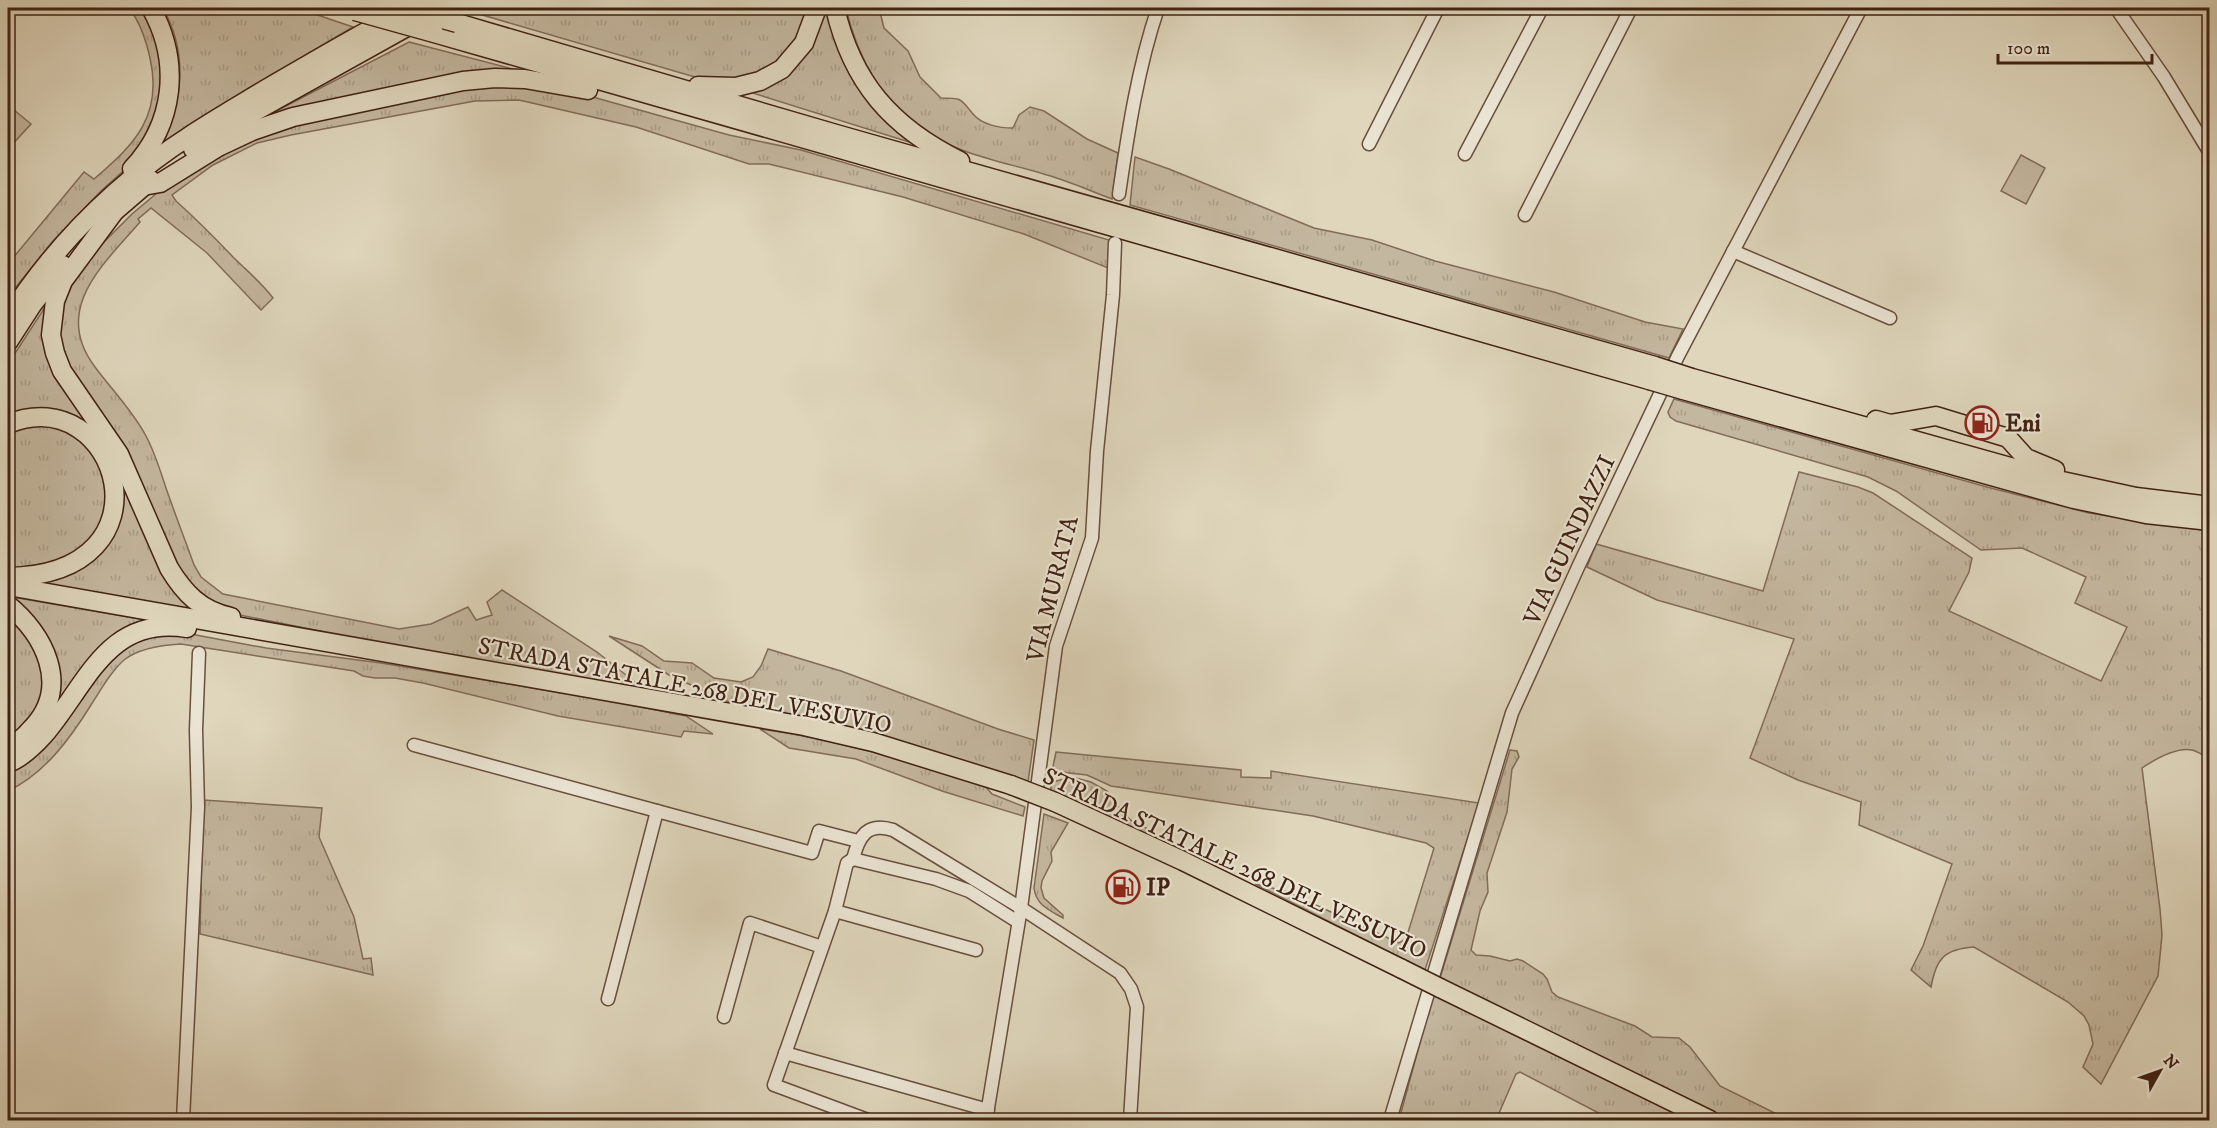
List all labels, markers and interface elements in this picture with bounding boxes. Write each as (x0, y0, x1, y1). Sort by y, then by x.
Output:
scale bar (1998, 27, 2152, 65)
text: 100 m (2007, 38, 2050, 60)
fuel station icon: Eni (1964, 405, 2000, 441)
place label: Eni (2005, 409, 2041, 439)
street label: VIA GUINDAZZI (1517, 451, 1622, 631)
street label: VIA MURATA (1020, 512, 1086, 666)
street label: STRADA STATALE 268 DEL VESUVIO (475, 631, 894, 741)
street label: STRADA STATALE 268 DEL VESUVIO (1038, 761, 1432, 966)
fuel station icon: IP (1105, 869, 1141, 905)
place label: IP (1146, 873, 1170, 903)
north arrow (2130, 1041, 2190, 1101)
text: N (2159, 1051, 2183, 1073)

